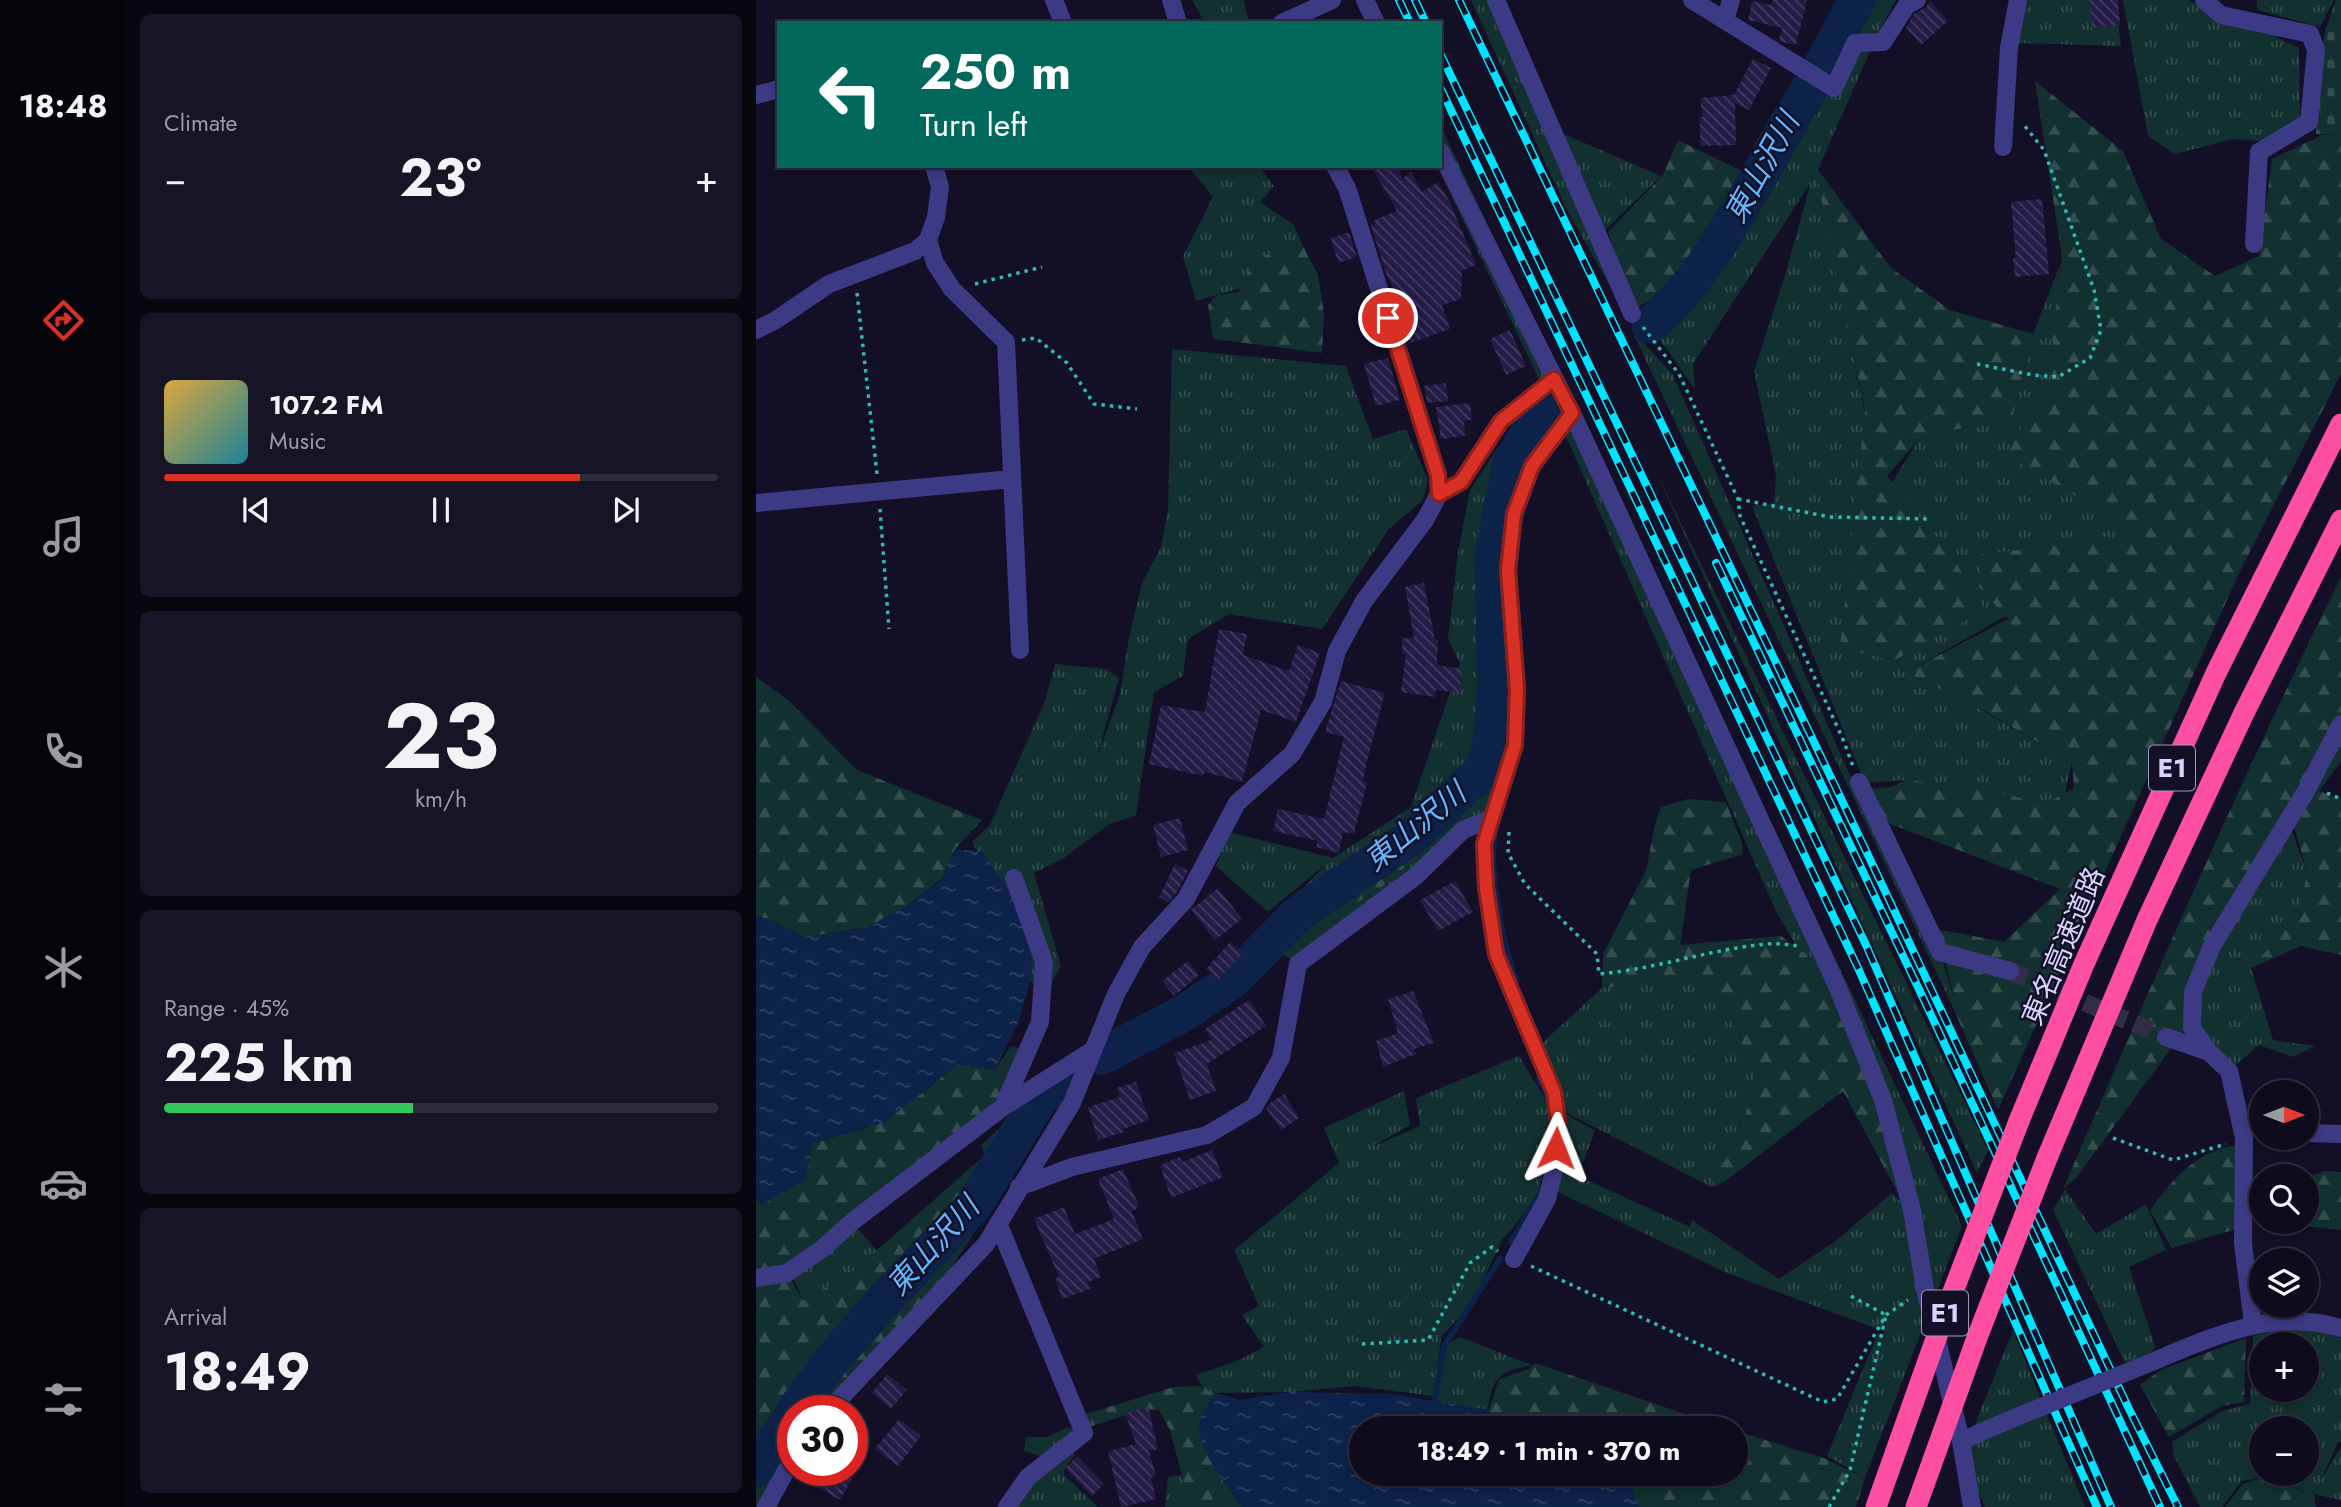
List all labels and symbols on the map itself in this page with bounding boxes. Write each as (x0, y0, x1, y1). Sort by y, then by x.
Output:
water label: 東山沢川 (1714, 102, 1811, 231)
pin (1358, 288, 1418, 348)
road number: E1 (2149, 746, 2195, 790)
water label: 東山沢川 (1355, 770, 1477, 881)
street label: 東名高速道路 (2012, 861, 2115, 1032)
north arrow (2249, 1080, 2319, 1150)
position arrow (1519, 1111, 1593, 1185)
water label: 東山沢川 (877, 1184, 991, 1305)
road number: E1 (1922, 1290, 1968, 1336)
speed limit sign: 30 (777, 1395, 868, 1486)

